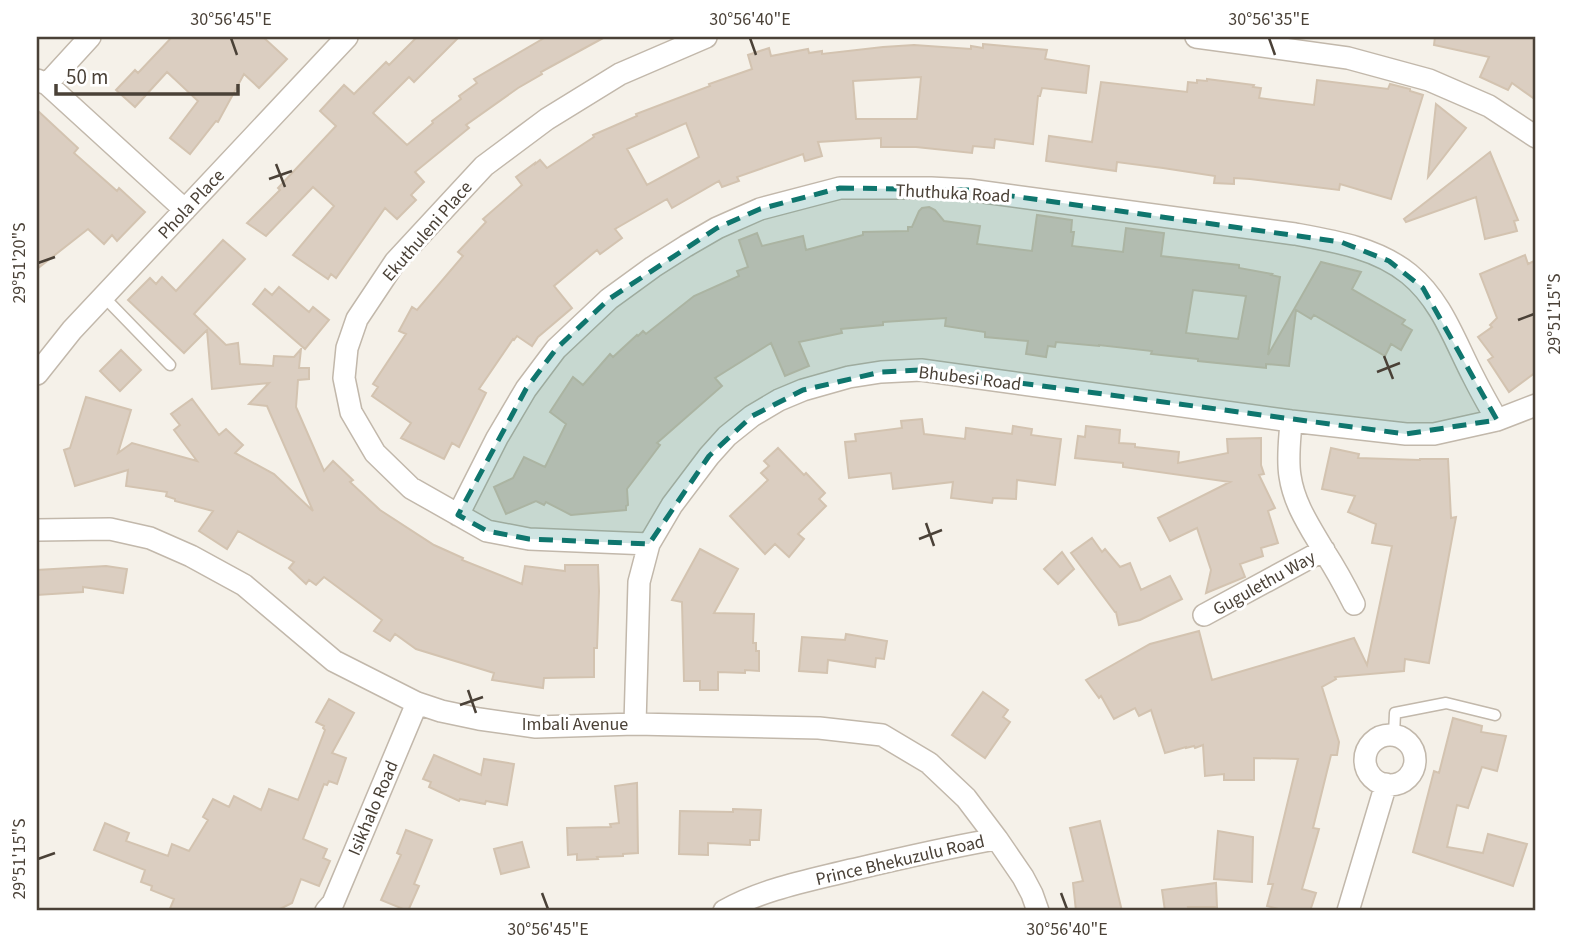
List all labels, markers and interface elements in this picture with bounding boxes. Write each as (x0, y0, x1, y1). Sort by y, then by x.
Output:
text: 30°56'45"E (190, 7, 272, 32)
text: 30°56'40"E (709, 7, 791, 32)
text: 30°56'35"E (1228, 7, 1310, 32)
scale bar (56, 52, 238, 96)
text: 50 m (66, 62, 108, 92)
street label: Phola Place (152, 164, 230, 245)
street label: Ekuthuleni Place (377, 176, 478, 287)
street label: Thuthuka Road (895, 178, 1011, 209)
text: 29°51'20"S (7, 222, 32, 304)
text: 29°51'15"S (1542, 273, 1567, 355)
street label: Bhubesi Road (917, 360, 1023, 397)
street label: Gugulethu Way (1208, 545, 1321, 622)
street label: Imbali Avenue (522, 712, 628, 737)
street label: Isikhalo Road (342, 757, 405, 860)
text: 29°51'15"S (7, 818, 32, 900)
street label: Prince Bhekuzulu Road (813, 829, 987, 892)
text: 30°56'45"E (507, 917, 589, 942)
text: 30°56'40"E (1026, 917, 1108, 942)

